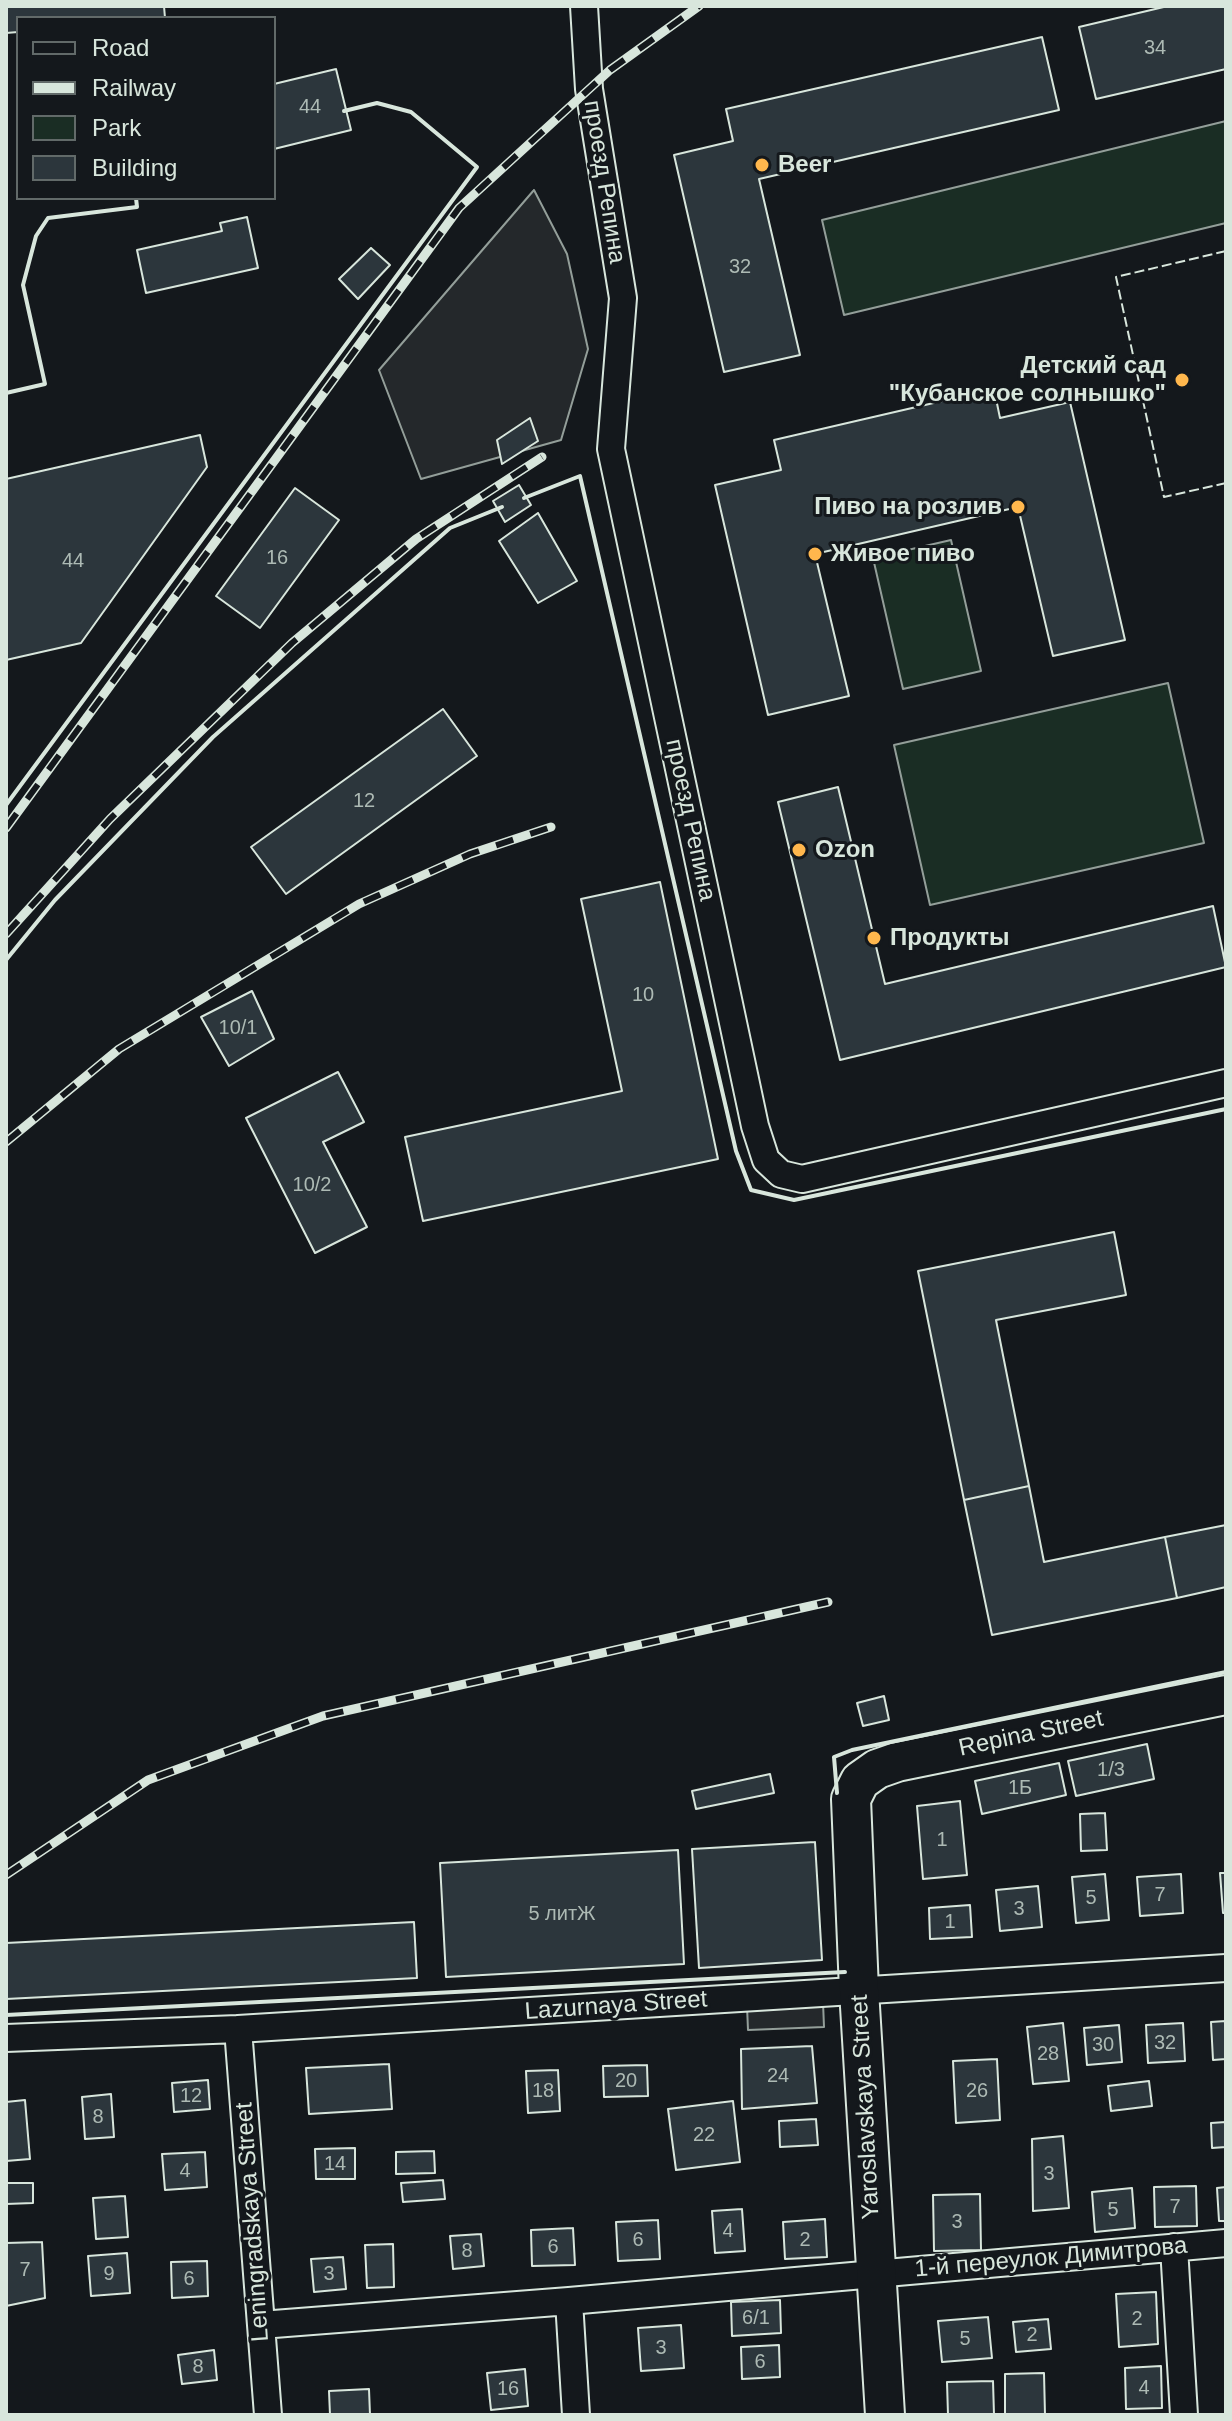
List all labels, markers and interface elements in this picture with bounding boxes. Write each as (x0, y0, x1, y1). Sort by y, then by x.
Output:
legend (16, 16, 276, 200)
text: Road (92, 34, 149, 61)
house number: 34 (1144, 36, 1166, 60)
text: Railway (92, 74, 176, 101)
house number: 44 (299, 95, 321, 119)
street label: проезд Репина (577, 98, 631, 266)
text: Park (92, 114, 141, 141)
place label: Beer (778, 151, 831, 179)
text: Building (92, 154, 177, 181)
marker: Beer (753, 156, 771, 174)
house number: 32 (729, 255, 751, 279)
place label: Детский сад "Кубанское солнышко" (889, 352, 1166, 408)
marker: Детский сад "Кубанское солнышко" (1173, 371, 1191, 389)
place label: Пиво на розлив (814, 493, 1002, 521)
marker: Пиво на розлив (1009, 498, 1027, 516)
place label: Живое пиво (831, 540, 975, 568)
marker: Живое пиво (806, 545, 824, 563)
house number: 16 (266, 546, 288, 570)
house number: 44 (62, 549, 84, 573)
street label: проезд Репина (659, 736, 721, 904)
house number: 12 (353, 789, 375, 813)
place label: Ozon (815, 836, 875, 864)
marker: Ozon (790, 841, 808, 859)
place label: Продукты (890, 924, 1009, 952)
marker: Продукты (865, 929, 883, 947)
house number: 10 (632, 983, 654, 1007)
house number: 10/1 (219, 1016, 257, 1040)
house number: 10/2 (293, 1173, 331, 1197)
street label: Repina Street (956, 1705, 1106, 1763)
house number: 1/3 (1097, 1758, 1125, 1782)
house number: 1Б (1008, 1776, 1032, 1800)
house number: 1 (936, 1828, 948, 1852)
house number: 7 (1154, 1883, 1166, 1907)
house number: 5 (1085, 1886, 1097, 1910)
house number: 3 (1013, 1897, 1025, 1921)
house number: 5 литЖ (528, 1902, 596, 1926)
house number: 1 (944, 1910, 956, 1934)
street label: Lazurnaya Street (524, 1985, 708, 2027)
street label: Yaroslavskaya Street (846, 1994, 886, 2220)
house number: 32 (1154, 2031, 1176, 2055)
house number: 30 (1092, 2033, 1114, 2057)
house number: 28 (1037, 2042, 1059, 2066)
house number: 24 (767, 2064, 789, 2088)
house number: 20 (615, 2069, 637, 2093)
house number: 18 (532, 2079, 554, 2103)
house number: 26 (966, 2079, 988, 2103)
house number: 12 (180, 2084, 202, 2108)
street label: Leningradskaya Street (230, 2101, 276, 2343)
house number: 8 (92, 2105, 104, 2129)
house number: 22 (693, 2123, 715, 2147)
house number: 14 (324, 2152, 346, 2176)
house number: 4 (179, 2159, 191, 2183)
house number: 3 (1043, 2162, 1055, 2186)
house number: 7 (1169, 2195, 1181, 2219)
house number: 5 (1107, 2198, 1119, 2222)
house number: 3 (951, 2210, 963, 2234)
house number: 4 (722, 2219, 734, 2243)
house number: 6 (632, 2228, 644, 2252)
house number: 2 (799, 2228, 811, 2252)
street label: 1-й переулок Димитрова (914, 2232, 1188, 2284)
house number: 6 (547, 2235, 559, 2259)
house number: 8 (461, 2239, 473, 2263)
house number: 7 (19, 2258, 31, 2282)
house number: 9 (103, 2262, 115, 2286)
house number: 3 (323, 2262, 335, 2286)
house number: 6 (183, 2267, 195, 2291)
house number: 6/1 (742, 2306, 770, 2330)
house number: 2 (1131, 2307, 1143, 2331)
house number: 2 (1026, 2323, 1038, 2347)
house number: 5 (959, 2327, 971, 2351)
house number: 3 (655, 2336, 667, 2360)
house number: 6 (754, 2350, 766, 2374)
house number: 8 (192, 2355, 204, 2379)
house number: 4 (1138, 2376, 1150, 2400)
house number: 16 (497, 2377, 519, 2401)

